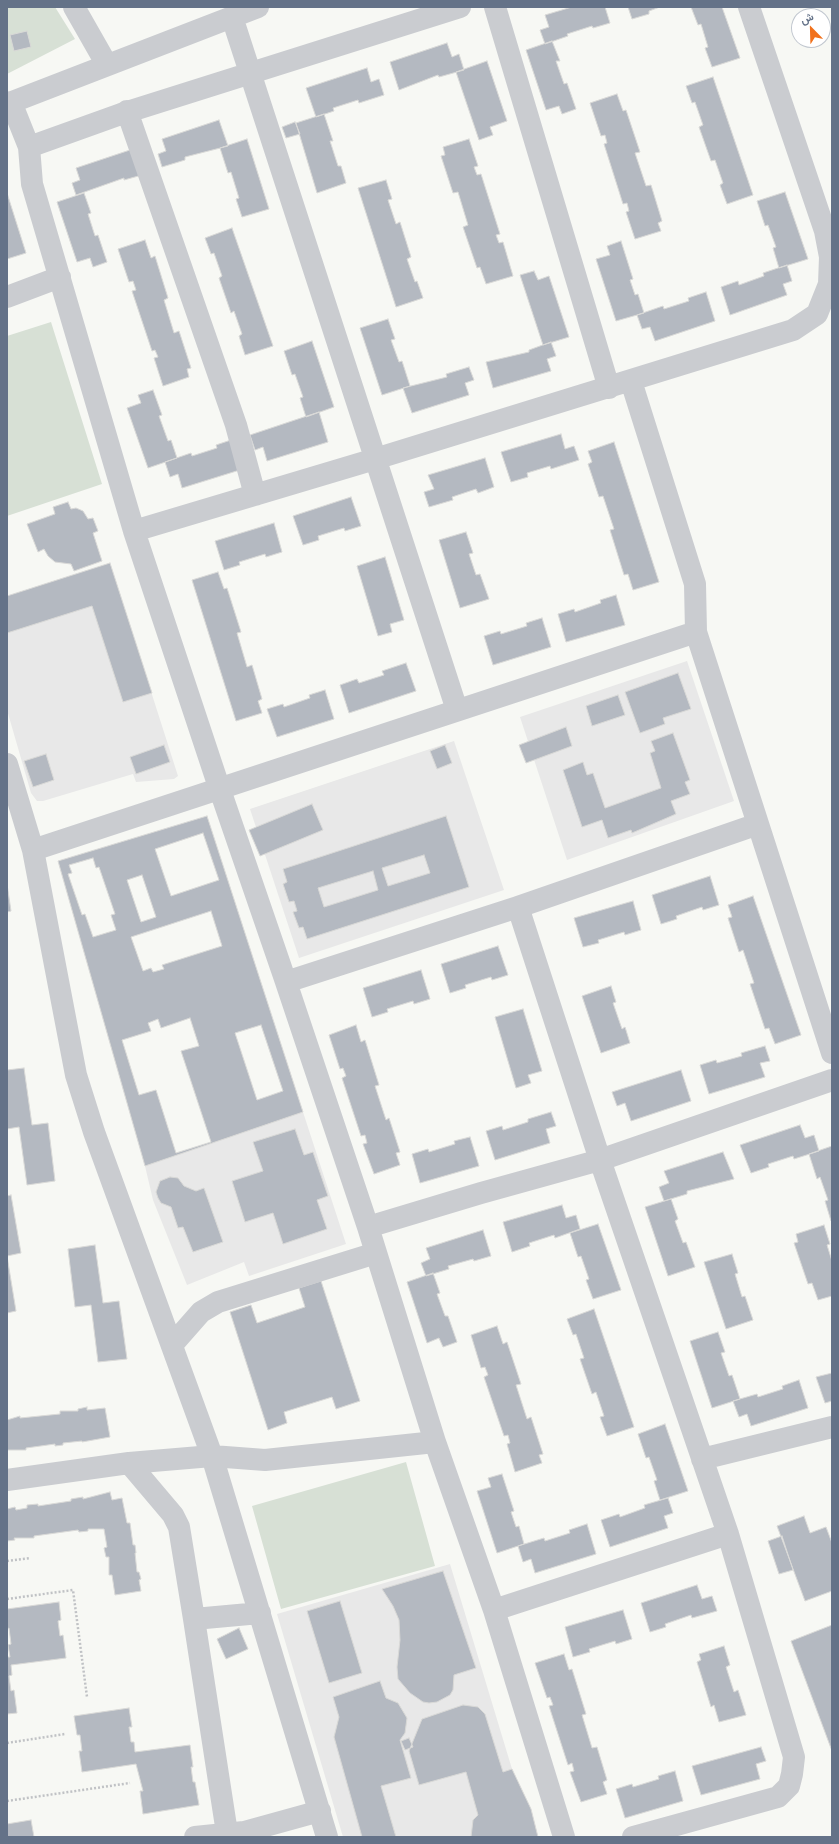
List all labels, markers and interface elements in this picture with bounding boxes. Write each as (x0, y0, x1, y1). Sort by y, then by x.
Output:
north arrow (791, 8, 831, 48)
text: ش (798, 9, 816, 27)

